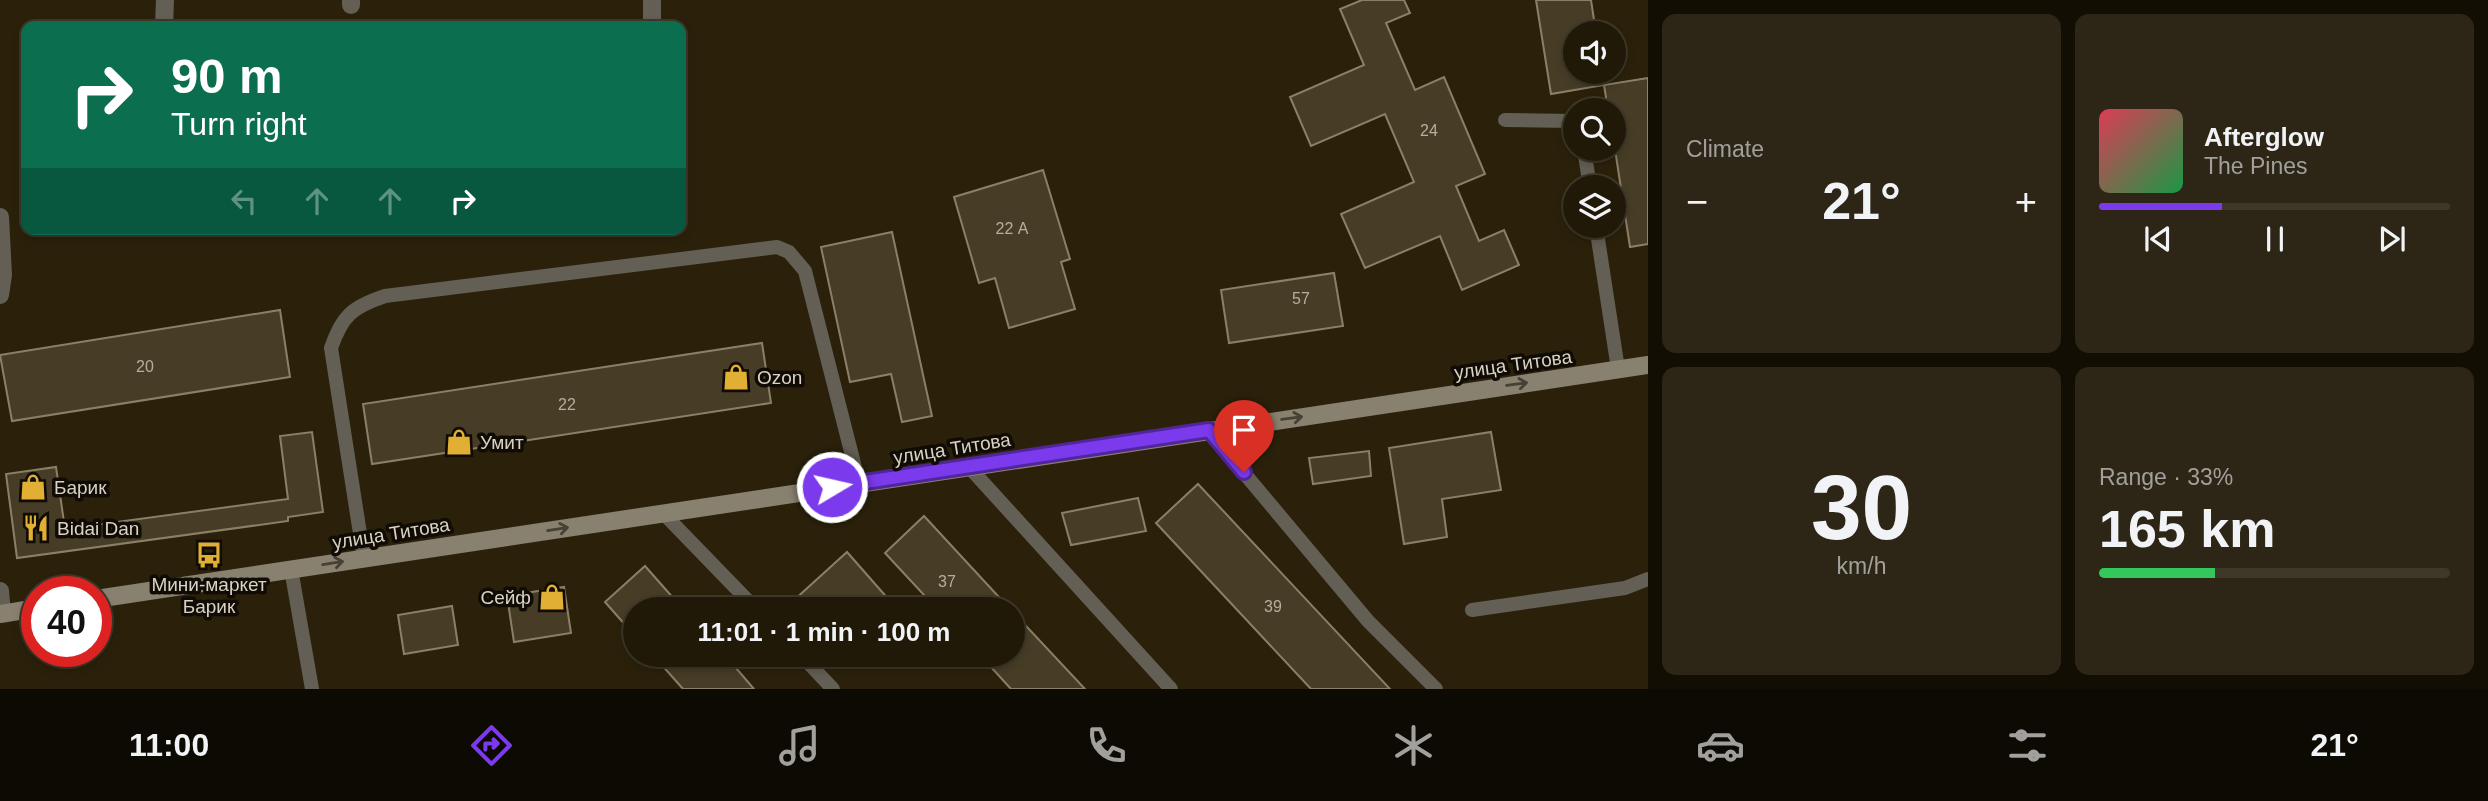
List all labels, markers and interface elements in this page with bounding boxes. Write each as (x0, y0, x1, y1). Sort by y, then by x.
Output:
map controls (1563, 21, 1626, 238)
button: sound (1563, 21, 1626, 84)
icon: right (56, 49, 147, 140)
text: 90 m (171, 49, 283, 103)
button: search (1563, 98, 1626, 161)
text: Turn right (171, 106, 307, 142)
house number: 24 (1420, 122, 1438, 139)
text: Afterglow (2204, 122, 2324, 152)
text: Climate (1686, 136, 1764, 162)
text: The Pines (2204, 153, 2308, 179)
text: 21° (1822, 172, 1901, 230)
button: layers (1563, 175, 1626, 238)
text: − (1686, 181, 1708, 223)
text: + (2015, 181, 2037, 223)
icon: left (225, 182, 263, 220)
icon: ahead (298, 182, 336, 220)
icon: ahead (371, 182, 409, 220)
icon: right (444, 182, 482, 220)
house number: 22 А (996, 220, 1029, 237)
icon: previous (2139, 220, 2177, 258)
icon: pause (2256, 220, 2294, 258)
icon: next (2373, 220, 2411, 258)
house number: 57 (1292, 290, 1310, 307)
street label: улица Титова (1453, 346, 1574, 383)
house number: 20 (136, 358, 154, 375)
shop icon: Ozon (721, 362, 751, 392)
place label: Ozon (757, 367, 802, 388)
one-way arrow (1505, 377, 1528, 390)
house number: 22 (558, 396, 576, 413)
pin (1214, 400, 1274, 472)
icon: arrive (1225, 411, 1263, 449)
one-way arrow (1280, 411, 1303, 424)
shop icon: Умит (444, 427, 474, 457)
street label: улица Титова (892, 429, 1013, 468)
place label: Умит (480, 432, 524, 453)
position arrow (795, 450, 869, 524)
text: 30 (1811, 457, 1912, 558)
text: Range · 33% (2099, 464, 2233, 490)
shop icon: Барик (18, 472, 48, 502)
place label: Барик (54, 477, 107, 498)
text: 165 km (2099, 500, 2275, 558)
restaurant icon: Bidai Dan (21, 513, 51, 543)
street label: улица Титова (331, 514, 452, 553)
place label: Bidai Dan (57, 518, 139, 539)
one-way arrow (546, 522, 569, 535)
bus stop icon: Мини-маркет Барик (194, 540, 224, 570)
text: km/h (1837, 553, 1886, 579)
one-way arrow (321, 556, 344, 569)
house number: 37 (938, 573, 956, 590)
place label: Мини-маркет Барик (151, 574, 267, 617)
speed limit sign: 40 (21, 576, 112, 667)
shop icon: Сейф (537, 582, 567, 612)
place label: Сейф (480, 587, 531, 608)
house number: 39 (1264, 598, 1282, 615)
text: 11:01 · 1 min · 100 m (698, 617, 950, 647)
icon: directions (467, 721, 516, 770)
icon: music (775, 721, 824, 770)
icon: phone (1082, 721, 1131, 770)
icon: climate (1389, 721, 1438, 770)
icon: car (1696, 721, 1745, 770)
icon: filters (2003, 721, 2052, 770)
text: 11:00 (129, 727, 209, 763)
text: 21° (2310, 727, 2359, 763)

